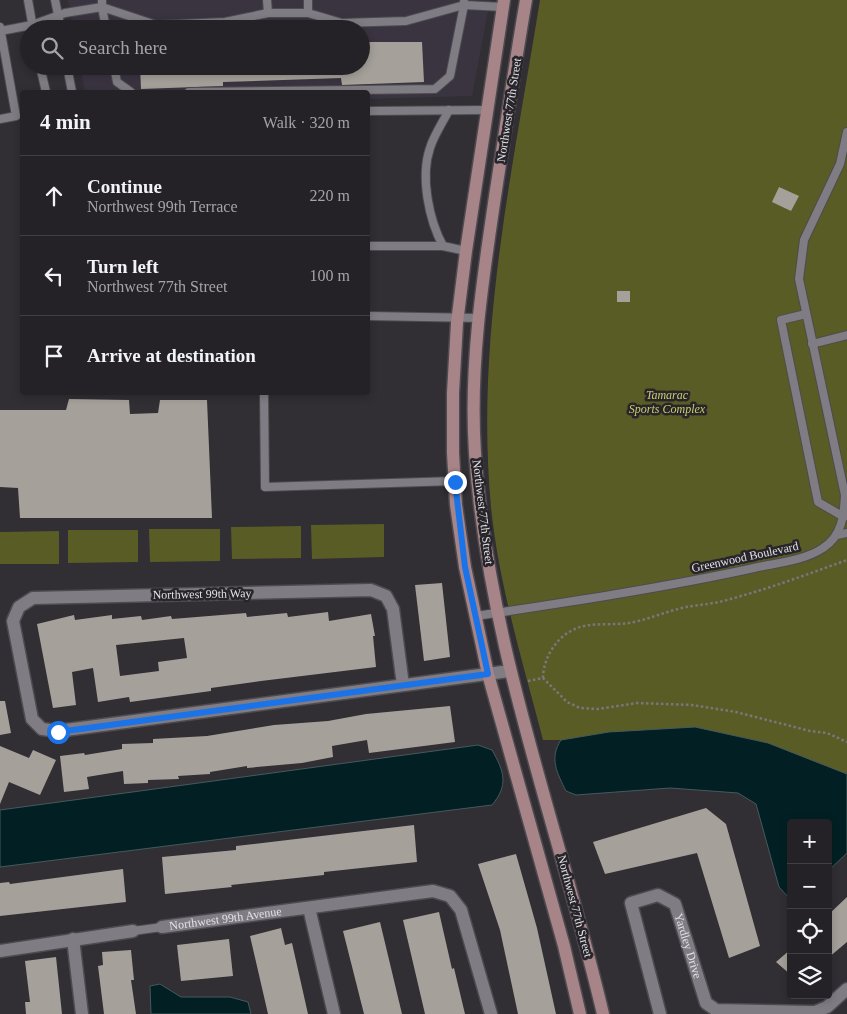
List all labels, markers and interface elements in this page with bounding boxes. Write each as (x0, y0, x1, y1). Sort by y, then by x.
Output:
search box (20, 20, 370, 75)
icon: search (38, 34, 66, 62)
text: Search here (78, 37, 167, 58)
street label: Northwest 77th Street (494, 56, 524, 163)
text: 4 min (40, 110, 91, 134)
text: Walk · 320 m (263, 114, 350, 131)
text: Continue (87, 176, 162, 197)
icon: ahead (40, 182, 68, 210)
text: 220 m (310, 187, 350, 204)
text: Northwest 99th Terrace (87, 198, 238, 215)
text: Turn left (87, 256, 159, 277)
icon: left (40, 262, 68, 290)
text: 100 m (310, 267, 350, 284)
text: Northwest 77th Street (87, 278, 227, 295)
icon: arrive (40, 342, 68, 370)
text: Arrive at destination (87, 345, 256, 366)
park label: Tamarac Sports Complex (629, 388, 706, 416)
street label: Northwest 77th Street (470, 459, 496, 566)
route end (444, 471, 467, 494)
street label: Greenwood Boulevard (690, 539, 800, 575)
street label: Northwest 99th Way (152, 586, 252, 602)
route start (47, 721, 70, 744)
map controls (787, 819, 832, 999)
button: + (787, 819, 832, 864)
street label: Northwest 77th Street (555, 853, 596, 959)
button: − (787, 864, 832, 909)
street label: Northwest 99th Avenue (168, 904, 282, 933)
button: locate (787, 909, 832, 954)
street label: Yardley Drive (671, 911, 705, 980)
button: layers (787, 954, 832, 999)

